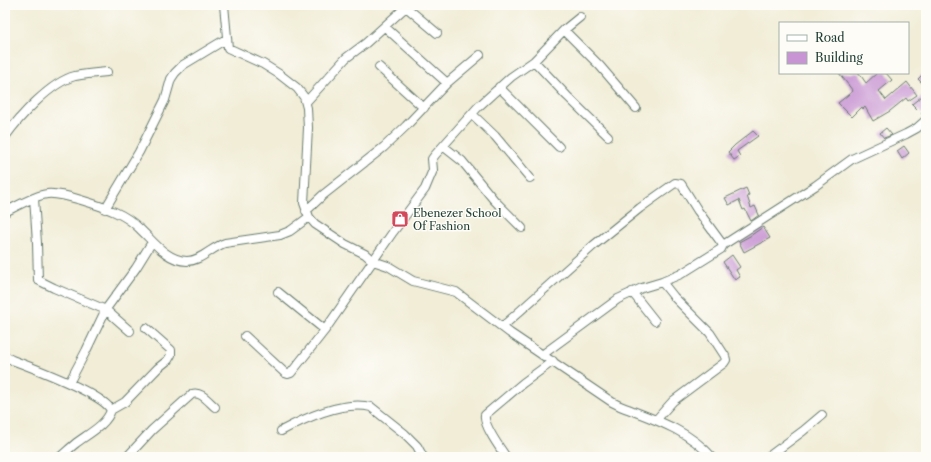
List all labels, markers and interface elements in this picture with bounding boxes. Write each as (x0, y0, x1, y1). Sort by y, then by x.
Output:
legend (779, 22, 909, 74)
text: Road (815, 30, 845, 45)
text: Building (815, 50, 863, 65)
place label: Ebenezer School Of Fashion (413, 206, 502, 233)
shop icon: Ebenezer School Of Fashion (390, 209, 410, 229)

